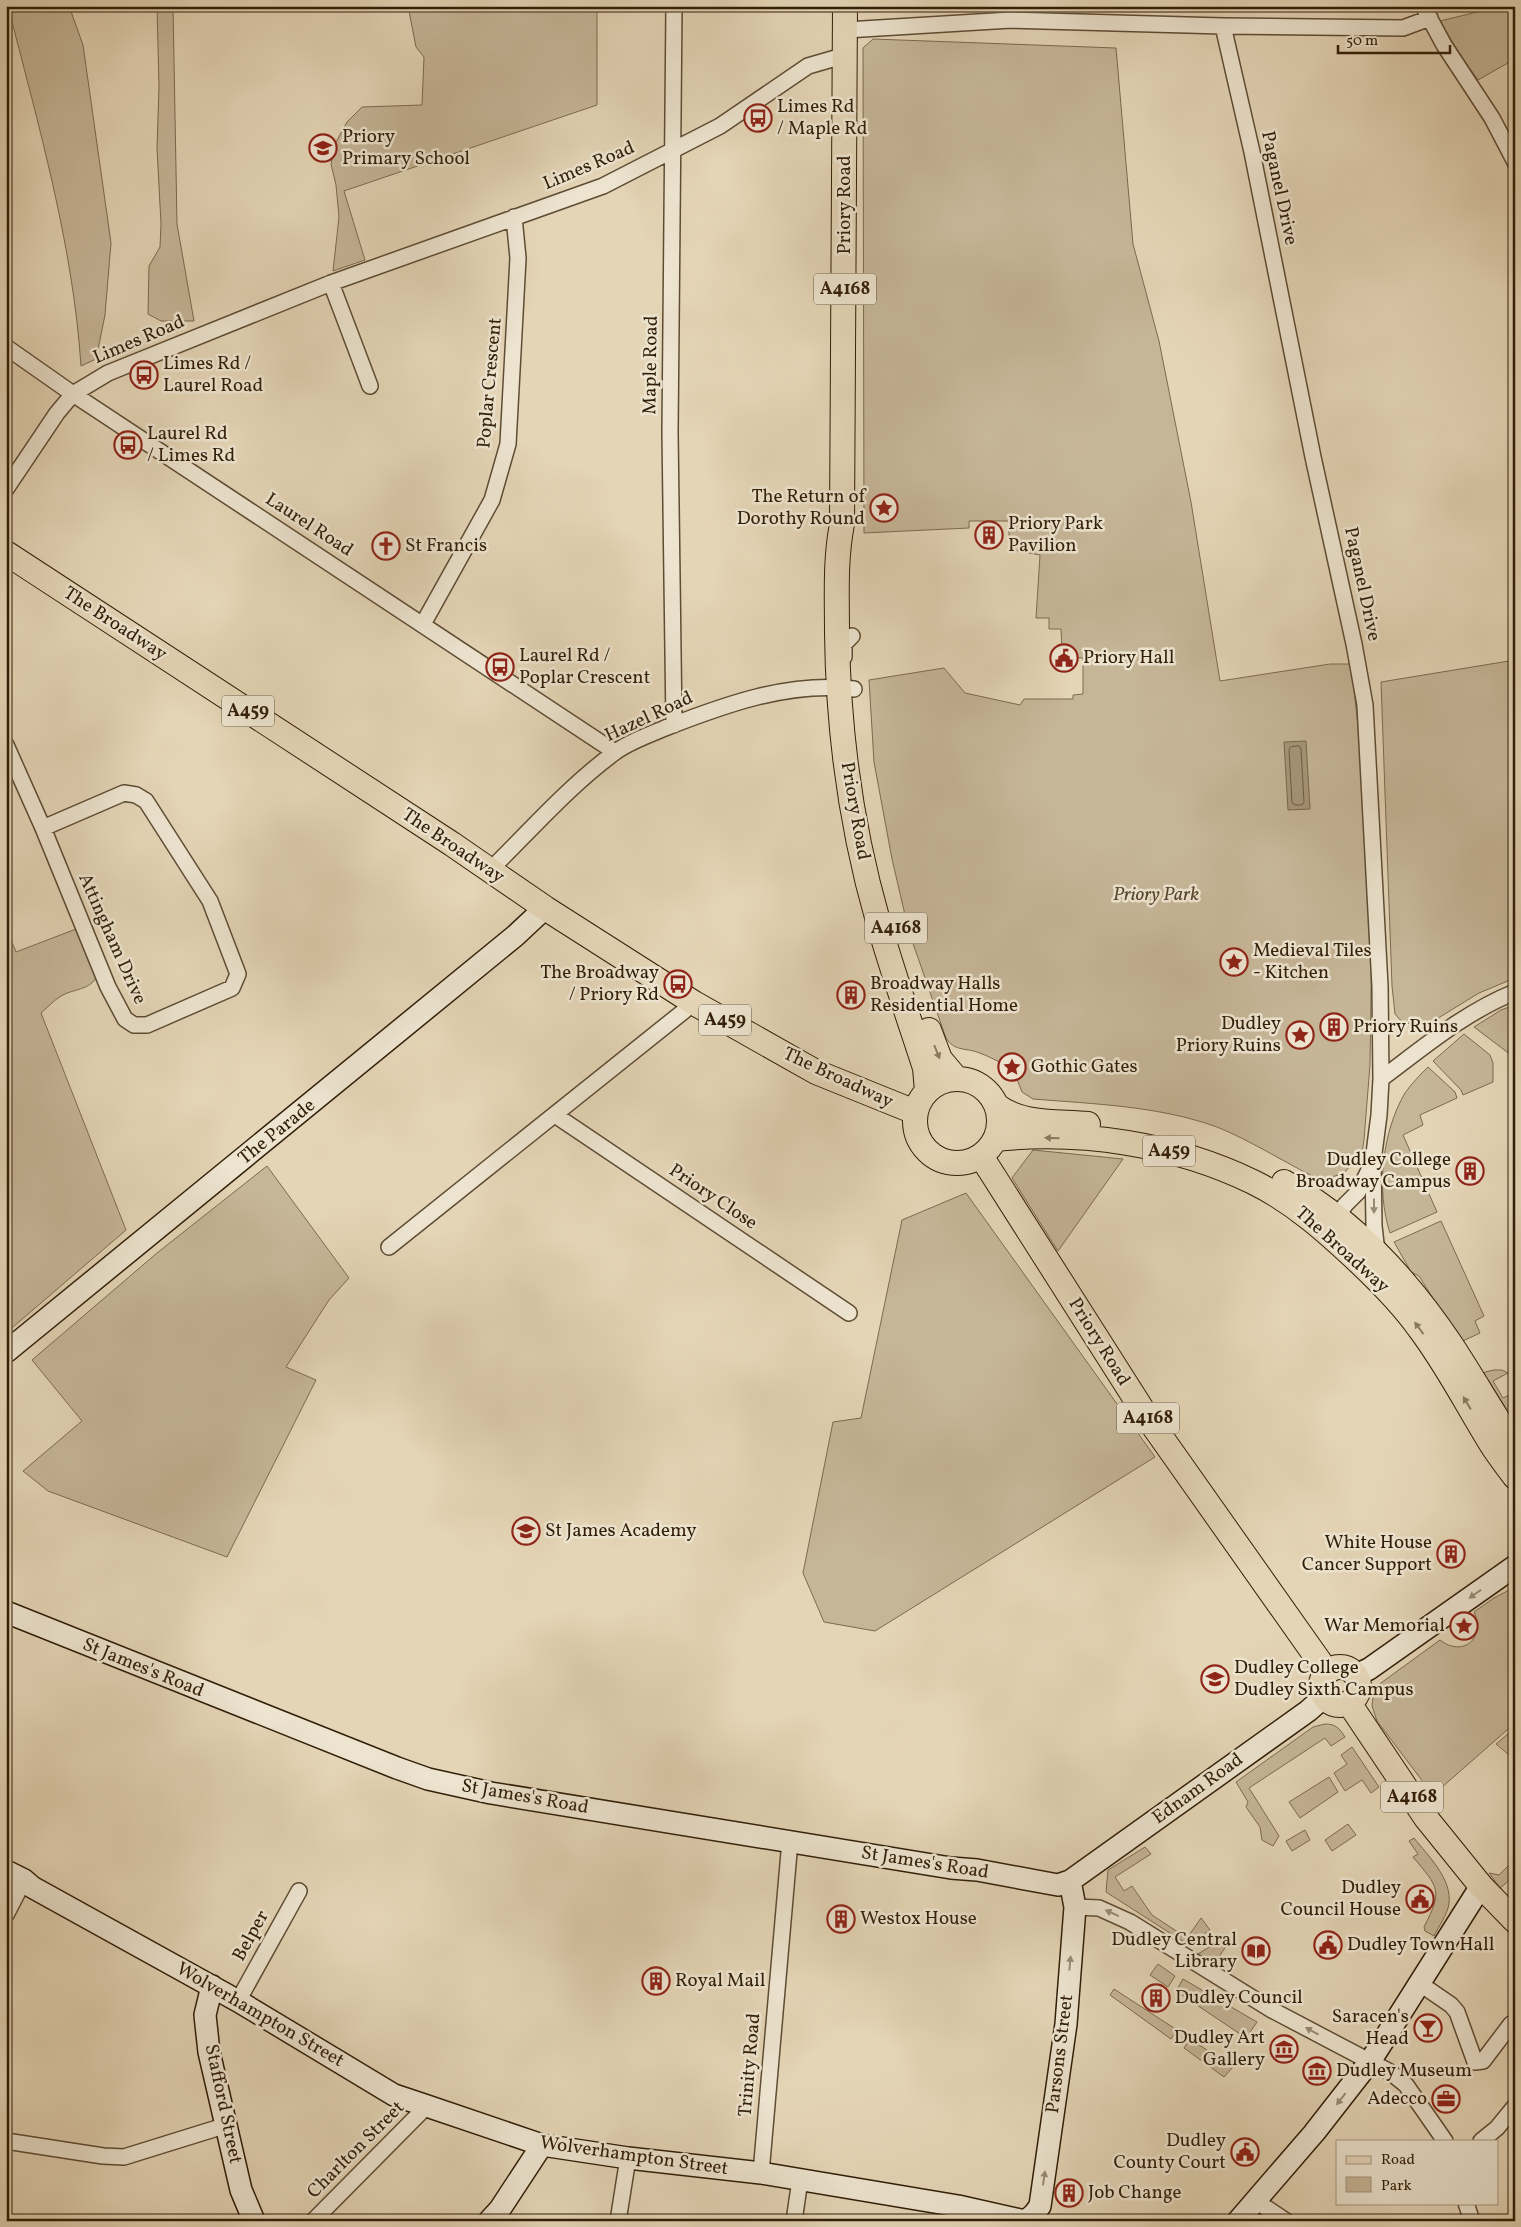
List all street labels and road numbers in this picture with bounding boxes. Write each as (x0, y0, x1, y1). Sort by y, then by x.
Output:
street label: Paganel Drive (1254, 129, 1304, 247)
street label: Limes Road (539, 135, 639, 197)
street label: Priory Road (832, 155, 858, 255)
road number: A4168 (814, 274, 876, 304)
street label: Limes Road (89, 309, 189, 371)
street label: Maple Road (637, 315, 665, 415)
street label: Poplar Crescent (471, 316, 509, 450)
street label: Laurel Road (260, 487, 358, 563)
street label: Paganel Drive (1337, 525, 1387, 643)
street label: The Broadway (58, 581, 172, 667)
street label: Hazel Road (601, 685, 697, 749)
road number: A459 (222, 696, 274, 726)
street label: Priory Road (834, 760, 876, 862)
street label: The Broadway (396, 802, 510, 890)
street label: Attingham Drive (71, 869, 153, 1009)
road number: A4168 (865, 912, 927, 944)
road number: A459 (699, 1004, 751, 1036)
street label: The Broadway (779, 1041, 897, 1115)
street label: The Parade (233, 1093, 321, 1171)
road number: A459 (1143, 1136, 1195, 1166)
street label: Priory Close (664, 1158, 762, 1236)
street label: The Broadway (1289, 1201, 1395, 1299)
street label: Priory Road (1062, 1293, 1136, 1391)
road number: A4168 (1117, 1402, 1179, 1434)
street label: St James's Road (78, 1632, 208, 1704)
street label: Ednam Road (1147, 1747, 1249, 1831)
street label: St James's Road (459, 1773, 591, 1821)
road number: A4168 (1381, 1781, 1443, 1812)
street label: St James's Road (859, 1840, 991, 1886)
street label: Belper (226, 1906, 276, 1966)
street label: Wolverhampton Street (171, 1956, 349, 2074)
street label: Parsons Street (1040, 1993, 1080, 2115)
street label: Trinity Road (733, 2012, 767, 2118)
street label: Stafford Street (198, 2042, 248, 2167)
street label: Charlton Street (301, 2095, 411, 2205)
street label: Wolverhampton Street (538, 2130, 730, 2182)

